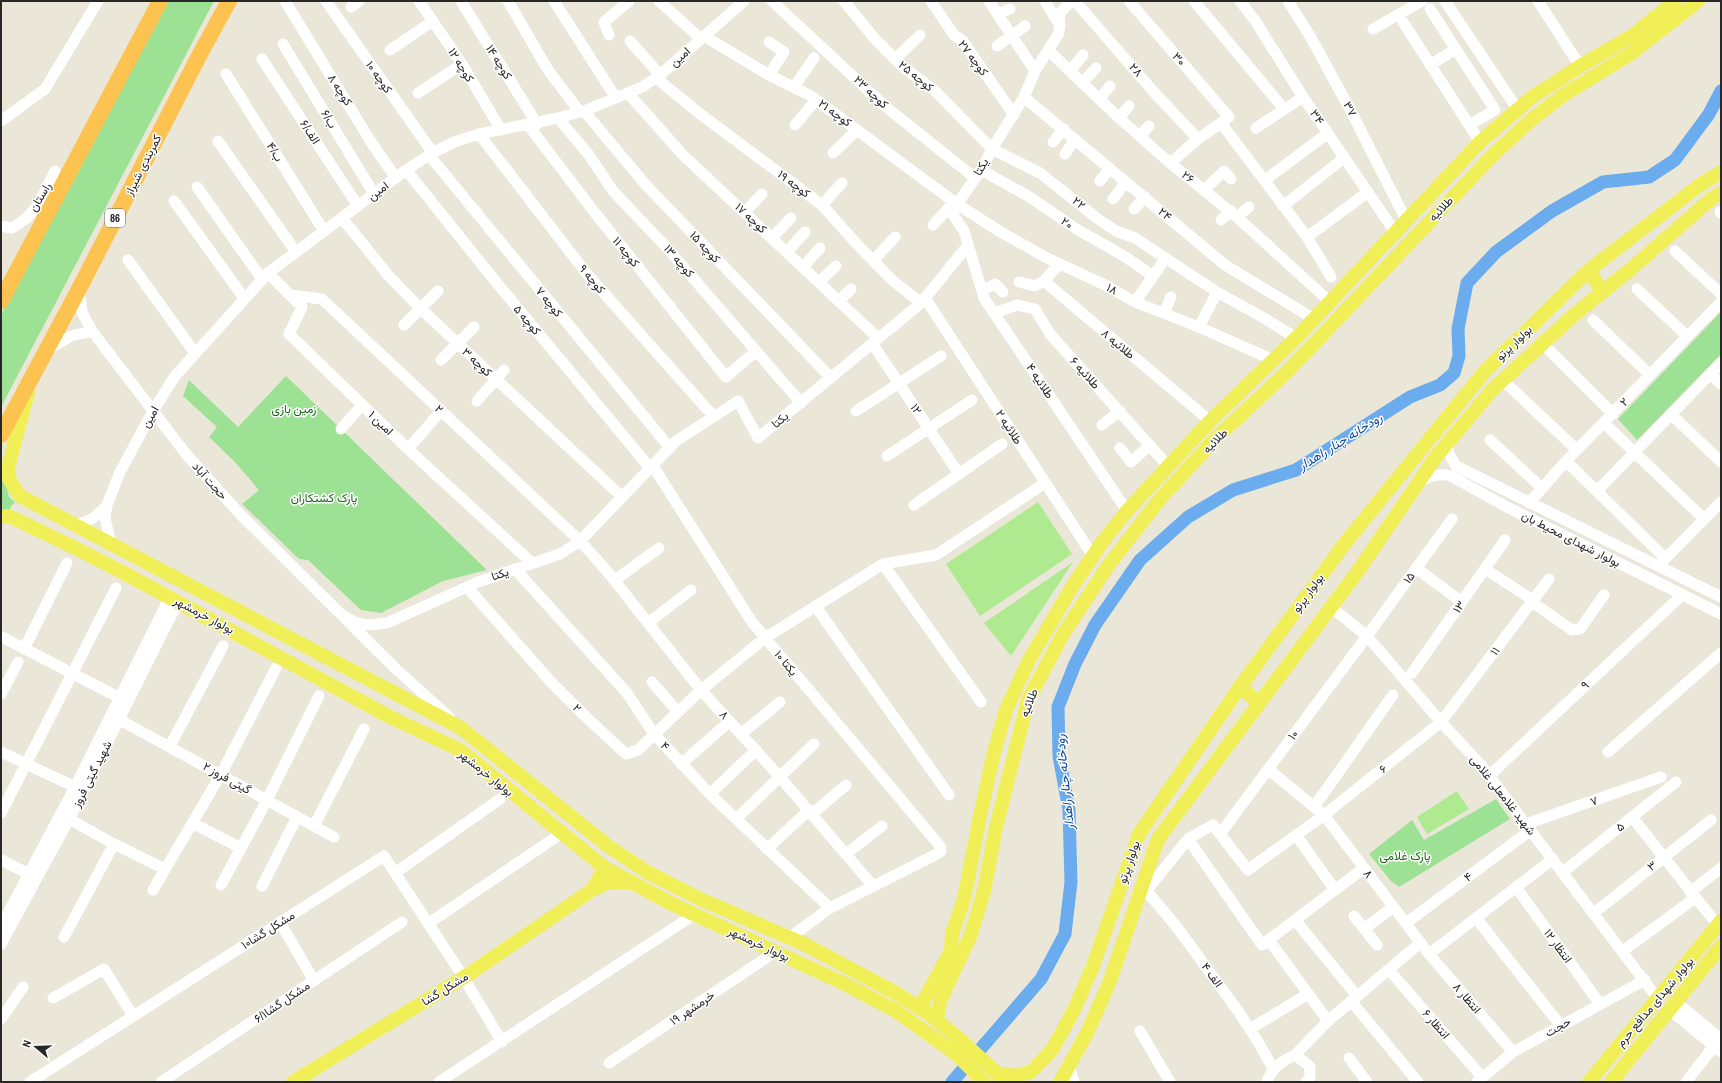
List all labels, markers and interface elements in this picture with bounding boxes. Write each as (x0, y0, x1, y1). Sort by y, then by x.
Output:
street label: کوچه ۲۷ (954, 37, 992, 79)
street label: کوچه ۱۴ (482, 42, 516, 82)
street label: امین (666, 43, 694, 71)
street label: کوچه ۱۲ (444, 45, 478, 85)
street label: ۳۰ (1169, 49, 1189, 69)
street label: کوچه ۲۵ (895, 57, 937, 95)
street label: کوچه ۱۰ (362, 58, 396, 96)
street label: ۲۸ (1126, 60, 1146, 80)
street label: کوچه ۸ (324, 71, 356, 109)
street label: کوچه ۲۳ (850, 72, 892, 112)
street label: کوچه ۲۱ (815, 96, 855, 130)
street label: ۳۷ (1339, 99, 1361, 119)
street label: ۳۴ (1306, 106, 1328, 128)
street label: ب/۶ (317, 107, 341, 131)
street label: ۶/الف (296, 117, 324, 147)
street label: کمربندی شیراز (120, 132, 165, 199)
street label: ۴/ب (263, 139, 287, 165)
street label: یکتا (970, 155, 992, 179)
street label: کوچه ۱۹ (774, 167, 814, 201)
street label: ۲۶ (1178, 167, 1198, 187)
street label: امین (364, 178, 392, 204)
street label: راستان (25, 179, 55, 215)
street label: ۲۲ (1069, 193, 1089, 213)
street label: طلائیه (1425, 193, 1457, 225)
street label: کوچه ۱۷ (732, 199, 770, 237)
street label: ۲۴ (1155, 204, 1175, 224)
road number: 86 (105, 209, 125, 227)
street label: ۲۰ (1058, 213, 1076, 233)
street label: کوچه ۱۵ (686, 228, 724, 266)
street label: کوچه ۱۱ (609, 234, 643, 270)
street label: کوچه ۱۳ (660, 241, 698, 281)
street label: کوچه ۹ (575, 261, 609, 297)
street label: ۱۸ (1104, 279, 1120, 299)
street label: کوچه ۷ (532, 283, 566, 321)
street label: کوچه ۵ (510, 302, 544, 338)
street label: بولوار پرتو (1493, 322, 1535, 364)
street label: طلائیه ۸ (1098, 325, 1138, 363)
street label: کوچه ۳ (459, 344, 495, 380)
street label: طلائیه ۶ (1066, 354, 1104, 393)
street label: طلائیه ۴ (1022, 360, 1058, 402)
street label: ۲ (1616, 394, 1632, 410)
street label: ۱۲ (907, 400, 925, 418)
park label: زمین بازی (272, 401, 316, 417)
street label: ۲ (431, 401, 447, 417)
street label: امین (137, 403, 163, 431)
street label: امین ۱ (365, 407, 397, 439)
street label: طلائیه ۲ (992, 407, 1026, 448)
street label: یکتا (768, 408, 792, 432)
water label: رودخانه چنار راهدار (1294, 409, 1386, 475)
street label: طلائیه (1199, 425, 1231, 457)
street label: حجت آباد (189, 459, 231, 503)
park label: پارک کشتکاران (291, 490, 358, 506)
street label: بولوار شهدای محیط بان (1519, 507, 1623, 571)
street label: یکتا (489, 563, 511, 584)
street label: ۱۵ (1399, 569, 1419, 587)
street label: بولوار پرتو (1289, 570, 1327, 616)
street label: بولوار خرمشهر (170, 592, 237, 638)
street label: ۱۳ (1449, 598, 1469, 616)
street label: ۱۱ (1487, 643, 1503, 659)
street label: ۱۰ یکتا (771, 647, 802, 679)
street label: ۹ (1577, 677, 1593, 693)
street label: طلائیه (1016, 686, 1042, 720)
street label: ۲ (569, 700, 585, 716)
street label: ۸ (716, 707, 732, 723)
street label: ۱۰ (1284, 727, 1302, 743)
water label: رودخانه چنار راهدار (1051, 733, 1079, 831)
street label: شهید گیتی فروز (68, 738, 116, 811)
street label: ۴ (657, 738, 673, 754)
street label: بولوار خرمشهر (454, 745, 517, 800)
street label: شهید غلامعلی غلامی (1467, 751, 1539, 839)
street label: گیتی فروز ۲ (200, 758, 254, 798)
street label: ۶ (1376, 761, 1390, 777)
street label: ۷ (1588, 792, 1600, 810)
street label: ۵ (1612, 819, 1628, 835)
street label: بولوار پرتو (1114, 838, 1144, 886)
park label: پارک غلامی (1379, 848, 1431, 864)
street label: ۳ (1644, 857, 1660, 875)
street label: ۸ (1359, 866, 1377, 882)
street label: ۴ (1460, 868, 1476, 885)
street label: مشکل گشا۱۰ (238, 907, 298, 953)
street label: بولوار خرمشهر (725, 922, 792, 965)
street label: انتظار ۱۲ (1540, 926, 1576, 966)
street label: بولوار شهدای مدافع حرم (1613, 954, 1698, 1051)
street label: ۴ الف (1198, 959, 1226, 991)
street label: مشکل گشا (419, 968, 471, 1010)
street label: مشکل گشا۶/۱ (251, 977, 313, 1027)
street label: انتظار ۸ (1449, 979, 1485, 1017)
street label: ۱۹ خرمشهر (666, 987, 718, 1029)
street label: انتظار ۶ (1419, 1006, 1453, 1042)
street label: حجت (1542, 1013, 1574, 1041)
north arrow (16, 1027, 56, 1067)
text: N (19, 1038, 34, 1049)

